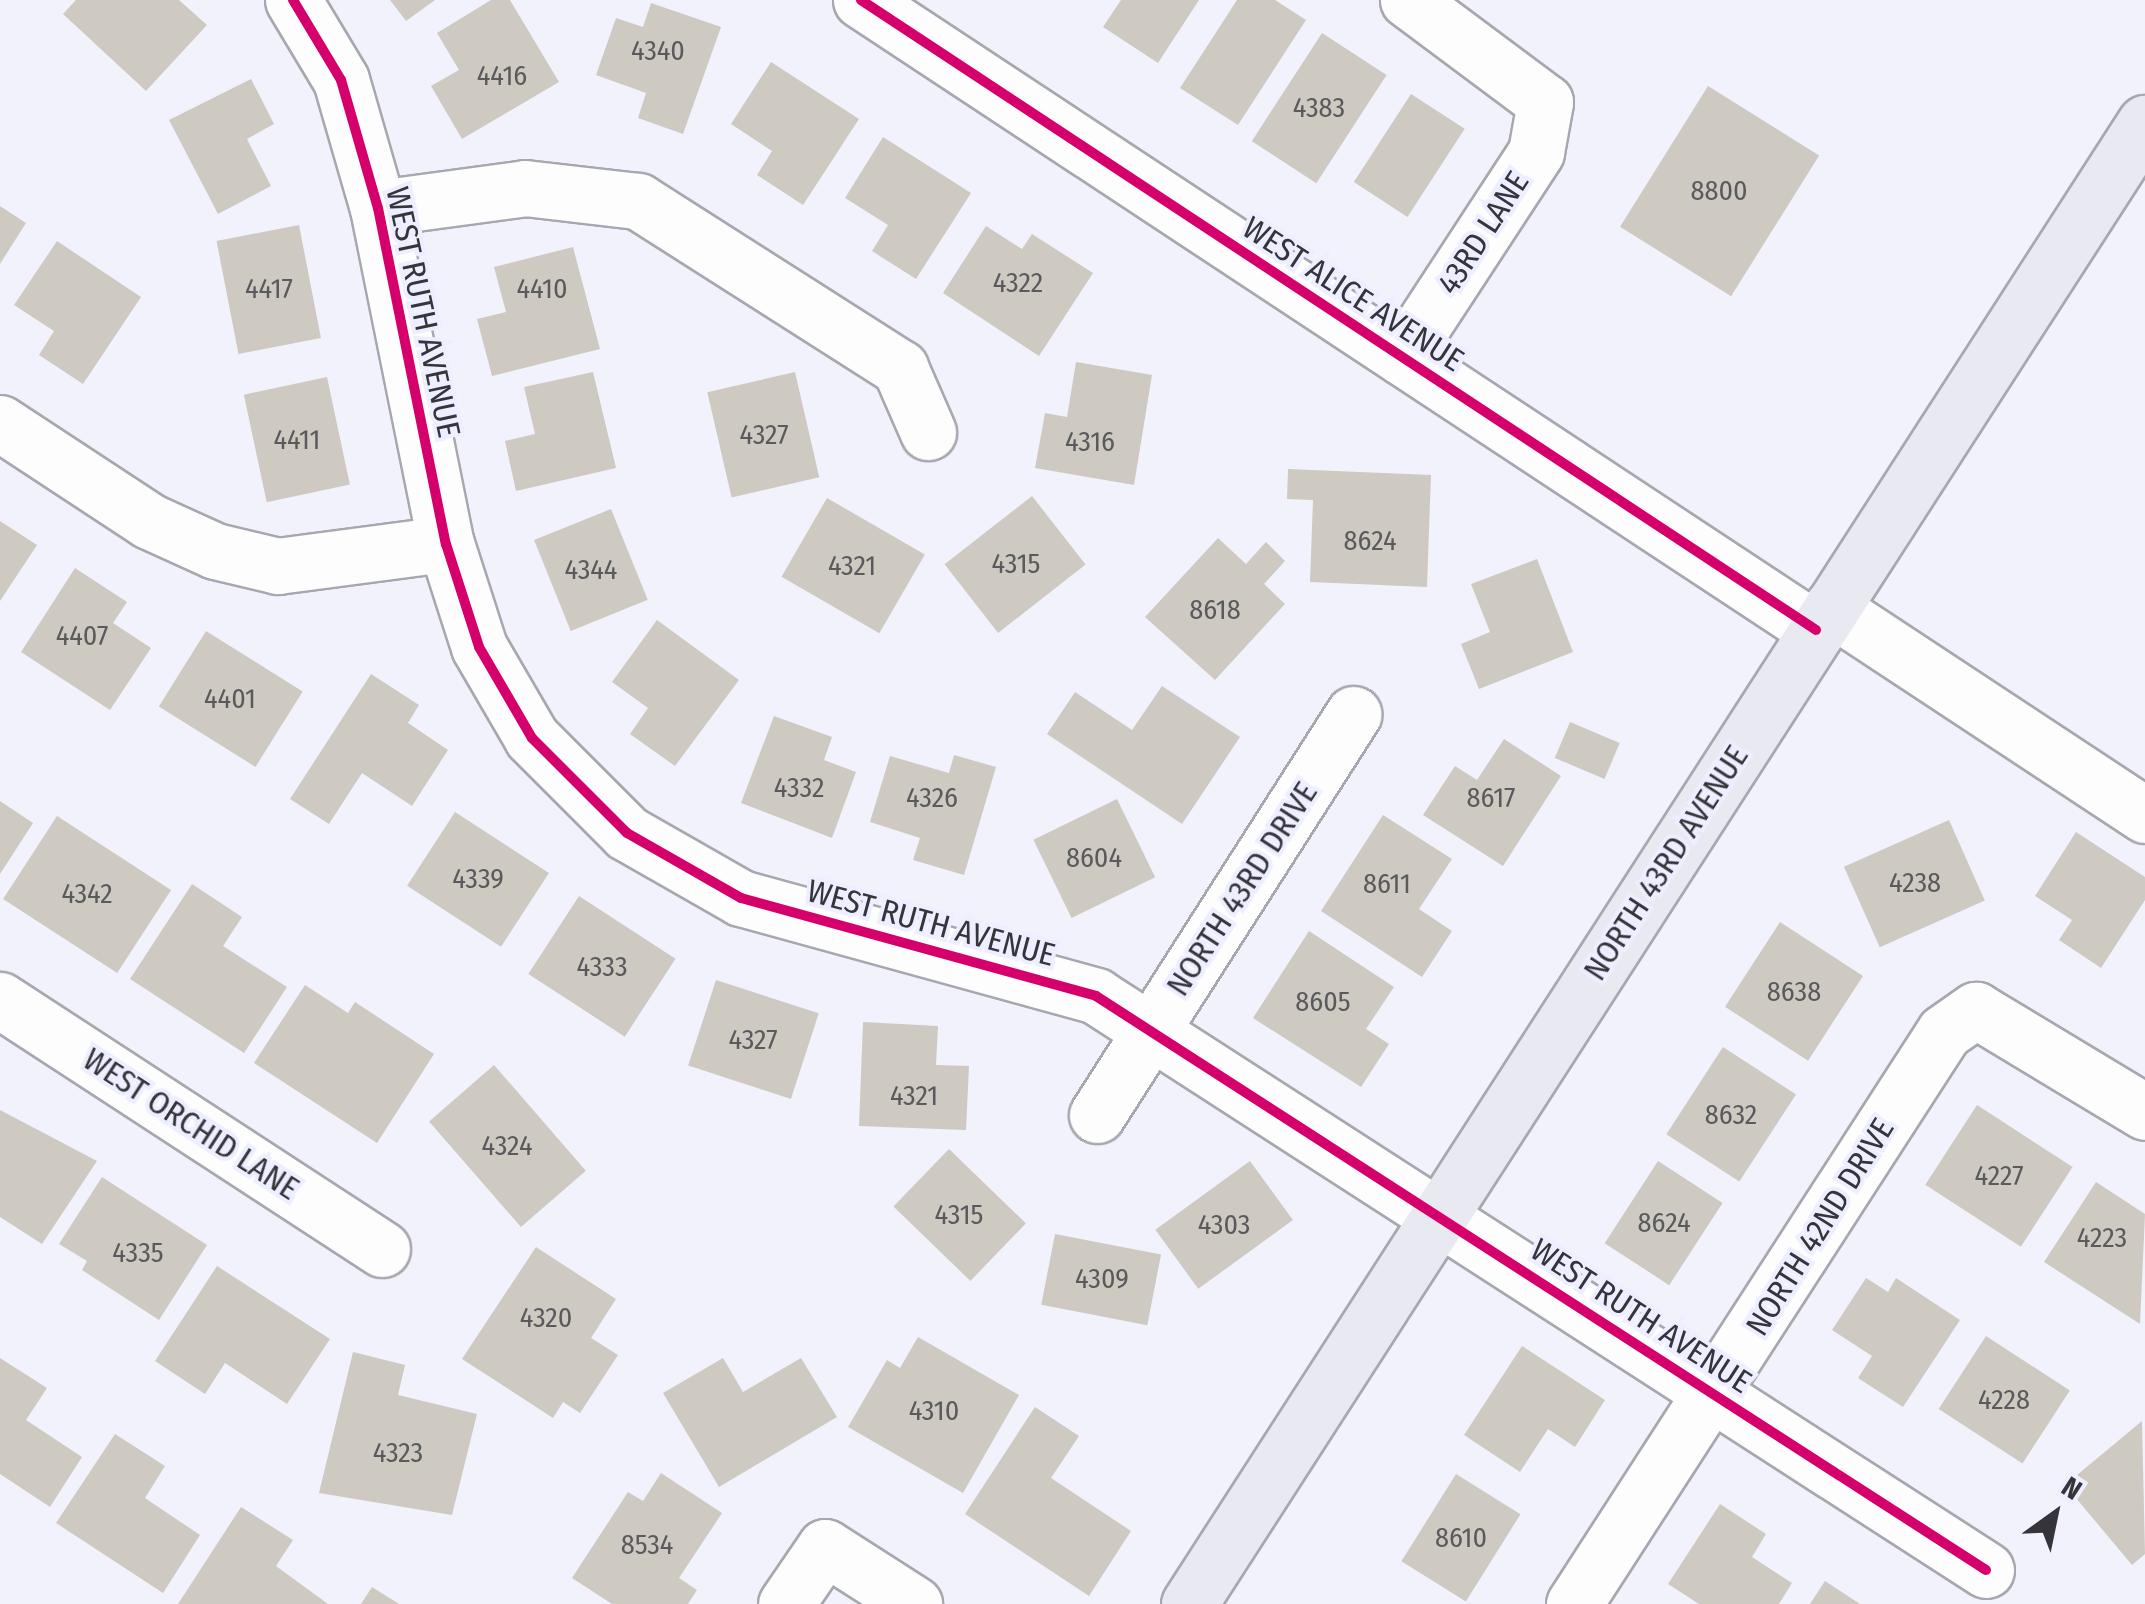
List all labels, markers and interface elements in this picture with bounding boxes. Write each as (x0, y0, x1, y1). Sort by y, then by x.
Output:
house number: 4340 (631, 34, 685, 68)
house number: 4416 (477, 59, 527, 93)
house number: 4383 (1293, 91, 1345, 125)
street label: 43RD LANE (1429, 164, 1537, 302)
house number: 8800 (1690, 174, 1748, 208)
street label: WEST RUTH AVENUE (378, 183, 468, 441)
street label: WEST ALICE AVENUE (1236, 208, 1470, 380)
house number: 4322 (993, 266, 1043, 300)
house number: 4417 (245, 272, 293, 306)
house number: 4410 (516, 272, 568, 306)
house number: 4327 (739, 418, 789, 452)
house number: 4411 (273, 423, 321, 457)
house number: 4316 (1065, 425, 1115, 459)
house number: 8624 (1344, 524, 1396, 558)
house number: 4315 (992, 547, 1040, 581)
house number: 4321 (828, 549, 876, 583)
house number: 4344 (565, 553, 617, 587)
house number: 8618 (1189, 593, 1241, 627)
house number: 4407 (56, 619, 108, 653)
house number: 4401 (204, 682, 256, 716)
street label: NORTH 43RD AVENUE (1576, 738, 1756, 988)
house number: 4332 (774, 771, 824, 805)
street label: NORTH 43RD DRIVE (1159, 775, 1325, 1003)
house number: 4326 (906, 781, 958, 815)
house number: 8617 (1467, 781, 1515, 815)
house number: 8604 (1066, 841, 1122, 875)
house number: 4339 (452, 862, 504, 896)
house number: 4238 (1889, 866, 1941, 900)
house number: 8611 (1363, 867, 1411, 901)
street label: WEST RUTH AVENUE (803, 871, 1059, 975)
house number: 4342 (61, 877, 113, 911)
house number: 4333 (576, 950, 628, 984)
house number: 8638 (1767, 975, 1821, 1009)
house number: 8605 (1295, 985, 1351, 1019)
house number: 4327 (728, 1023, 778, 1057)
street label: WEST ORCHID LANE (76, 1040, 306, 1208)
house number: 4321 (890, 1079, 938, 1113)
house number: 8632 (1705, 1098, 1757, 1132)
street label: NORTH 42ND DRIVE (1738, 1111, 1902, 1343)
house number: 4324 (482, 1129, 532, 1163)
house number: 4227 (1974, 1159, 2024, 1193)
house number: 4315 (935, 1198, 983, 1232)
house number: 8624 (1638, 1206, 1690, 1240)
house number: 4303 (1198, 1208, 1250, 1242)
house number: 4223 (2077, 1221, 2127, 1255)
street label: WEST RUTH AVENUE (1524, 1230, 1758, 1402)
house number: 4335 (112, 1236, 164, 1270)
house number: 4309 (1075, 1262, 1129, 1296)
house number: 4320 (520, 1301, 572, 1335)
house number: 4228 (1978, 1383, 2030, 1417)
house number: 4310 (909, 1394, 959, 1428)
house number: 4323 (373, 1436, 423, 1470)
north arrow (2005, 1464, 2105, 1564)
text: N (2056, 1470, 2088, 1507)
house number: 8610 (1435, 1521, 1487, 1555)
house number: 8534 (621, 1528, 673, 1562)

